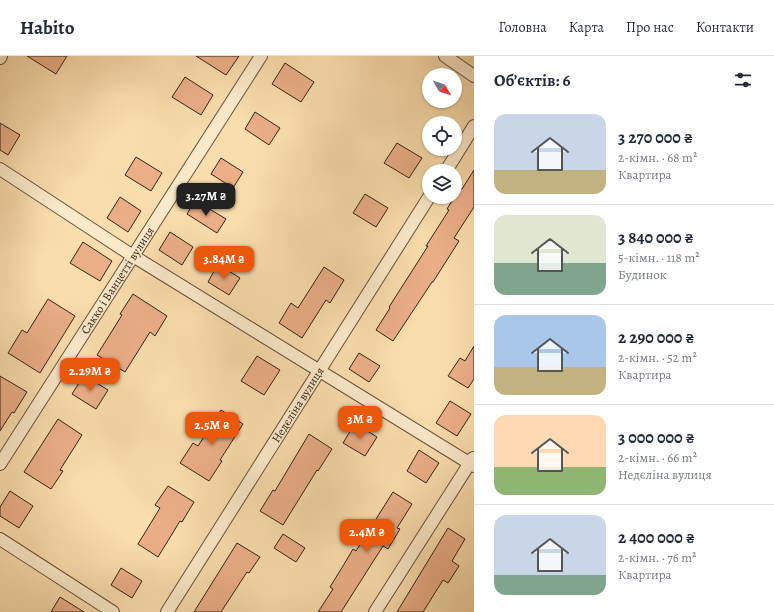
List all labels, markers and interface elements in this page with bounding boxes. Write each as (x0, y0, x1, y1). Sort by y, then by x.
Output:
text: Habito (20, 15, 74, 41)
text: Головна (498, 18, 547, 37)
text: Карта (569, 18, 604, 37)
text: Про нас (626, 18, 674, 37)
text: Контакти (696, 18, 754, 37)
north arrow (422, 68, 462, 108)
map controls (422, 68, 462, 204)
text: Об’єктів: 6 (494, 69, 570, 92)
icon: filters (732, 69, 754, 91)
button: locate (422, 116, 462, 156)
text: 3 270 000 ₴ (618, 126, 693, 149)
icon: home (526, 130, 574, 178)
text: 2-кімн. · 68 m² (618, 149, 697, 166)
button: layers (422, 164, 462, 204)
text: Квартира (618, 166, 672, 183)
pin: 3.27M ₴ (169, 183, 243, 217)
text: 3.27M ₴ (185, 187, 227, 204)
street label: Сакко і Ванцетті вулиця (77, 223, 158, 337)
text: 3 840 000 ₴ (618, 226, 694, 249)
icon: home (526, 231, 574, 279)
pin: 3.84M ₴ (187, 246, 261, 280)
text: 5-кімн. · 118 m² (618, 249, 700, 266)
text: 3.84M ₴ (203, 250, 245, 267)
text: Будинок (618, 266, 667, 283)
text: 2 290 000 ₴ (618, 326, 695, 349)
icon: home (526, 331, 574, 379)
text: 2-кімн. · 52 m² (618, 349, 697, 366)
pin: 2.29M ₴ (53, 358, 127, 392)
text: 2.29M ₴ (69, 362, 111, 379)
street label: Недєліна вулиця (268, 364, 328, 446)
text: Квартира (618, 366, 672, 383)
pin: 3M ₴ (336, 406, 384, 440)
text: 3M ₴ (347, 410, 373, 427)
pin: 2.5M ₴ (179, 412, 245, 446)
text: 2.5M ₴ (194, 416, 230, 433)
text: 3 000 000 ₴ (618, 426, 695, 449)
icon: home (526, 431, 574, 479)
text: 2-кімн. · 66 m² (618, 449, 697, 466)
text: Недєліна вулиця (618, 466, 712, 483)
pin: 2.4M ₴ (334, 519, 400, 553)
text: 2.4M ₴ (349, 523, 385, 540)
text: 2 400 000 ₴ (618, 526, 695, 549)
icon: home (526, 531, 574, 579)
text: 2-кімн. · 76 m² (618, 549, 696, 566)
text: Квартира (618, 566, 672, 583)

